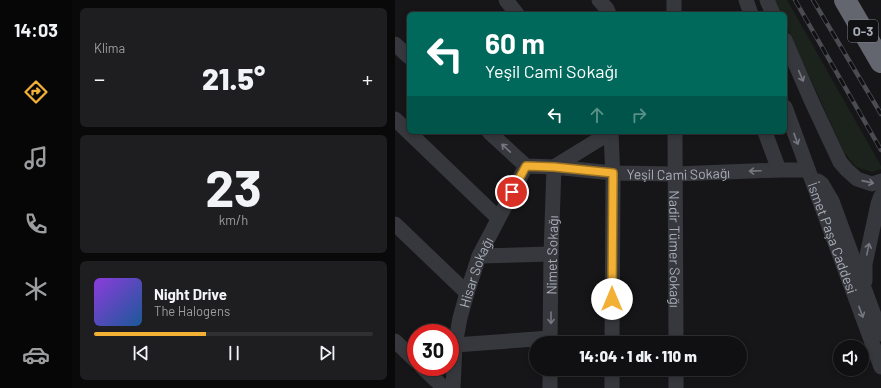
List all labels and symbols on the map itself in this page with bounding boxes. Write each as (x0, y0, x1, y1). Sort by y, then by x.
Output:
road number: O-3 (848, 20, 878, 42)
one-way arrow (797, 70, 805, 82)
one-way arrow (793, 132, 801, 144)
one-way arrow (501, 143, 511, 152)
street label: Yeşil Cami Sokağı (627, 163, 730, 183)
one-way arrow (749, 167, 762, 175)
pin (495, 175, 529, 209)
one-way arrow (861, 178, 874, 186)
street label: İsmet Paşa Caddesi (805, 179, 861, 295)
street label: Nadir Tümer Sokağı (667, 190, 684, 308)
street label: Nimet Sokağı (542, 215, 561, 295)
street label: Hisar Sokağı (455, 234, 496, 309)
one-way arrow (864, 243, 872, 256)
position arrow (591, 278, 633, 320)
one-way arrow (857, 305, 865, 317)
one-way arrow (547, 311, 555, 324)
speed limit sign: 30 (407, 324, 459, 376)

